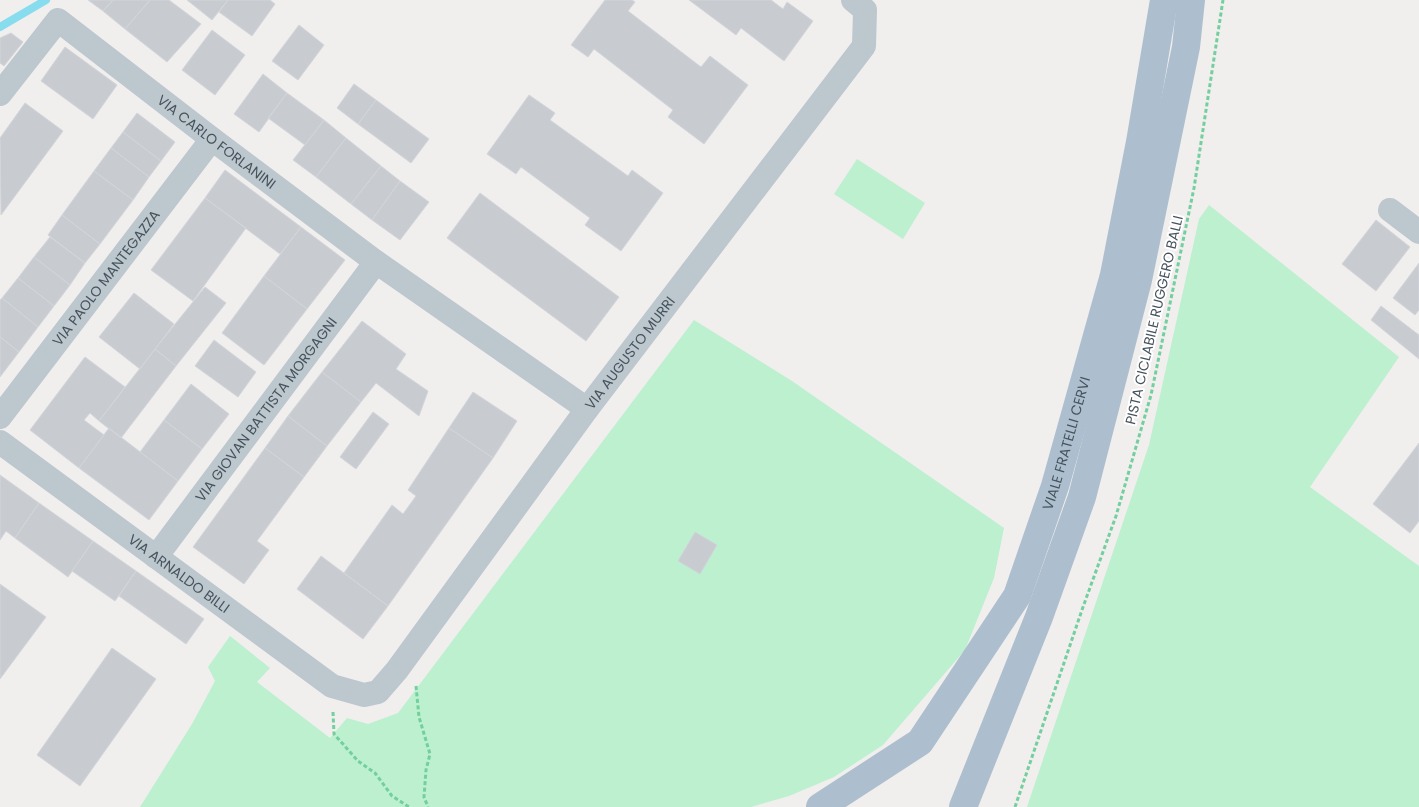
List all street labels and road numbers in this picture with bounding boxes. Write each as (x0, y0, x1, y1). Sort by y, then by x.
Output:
street label: VIA CARLO FORLANINI (153, 90, 280, 194)
street label: VIA PAOLO MANTEGAZZA (48, 206, 165, 350)
street label: PISTA CICLABILE RUGGERO BALLI (1120, 214, 1188, 426)
street label: VIA AUGUSTO MURRI (580, 292, 680, 414)
street label: VIA GIOVAN BATTISTA MORGAGNI (191, 313, 341, 506)
street label: VIALE FRATELLI CERVI (1037, 374, 1095, 513)
street label: VIA ARNALDO BILLI (124, 529, 234, 618)

